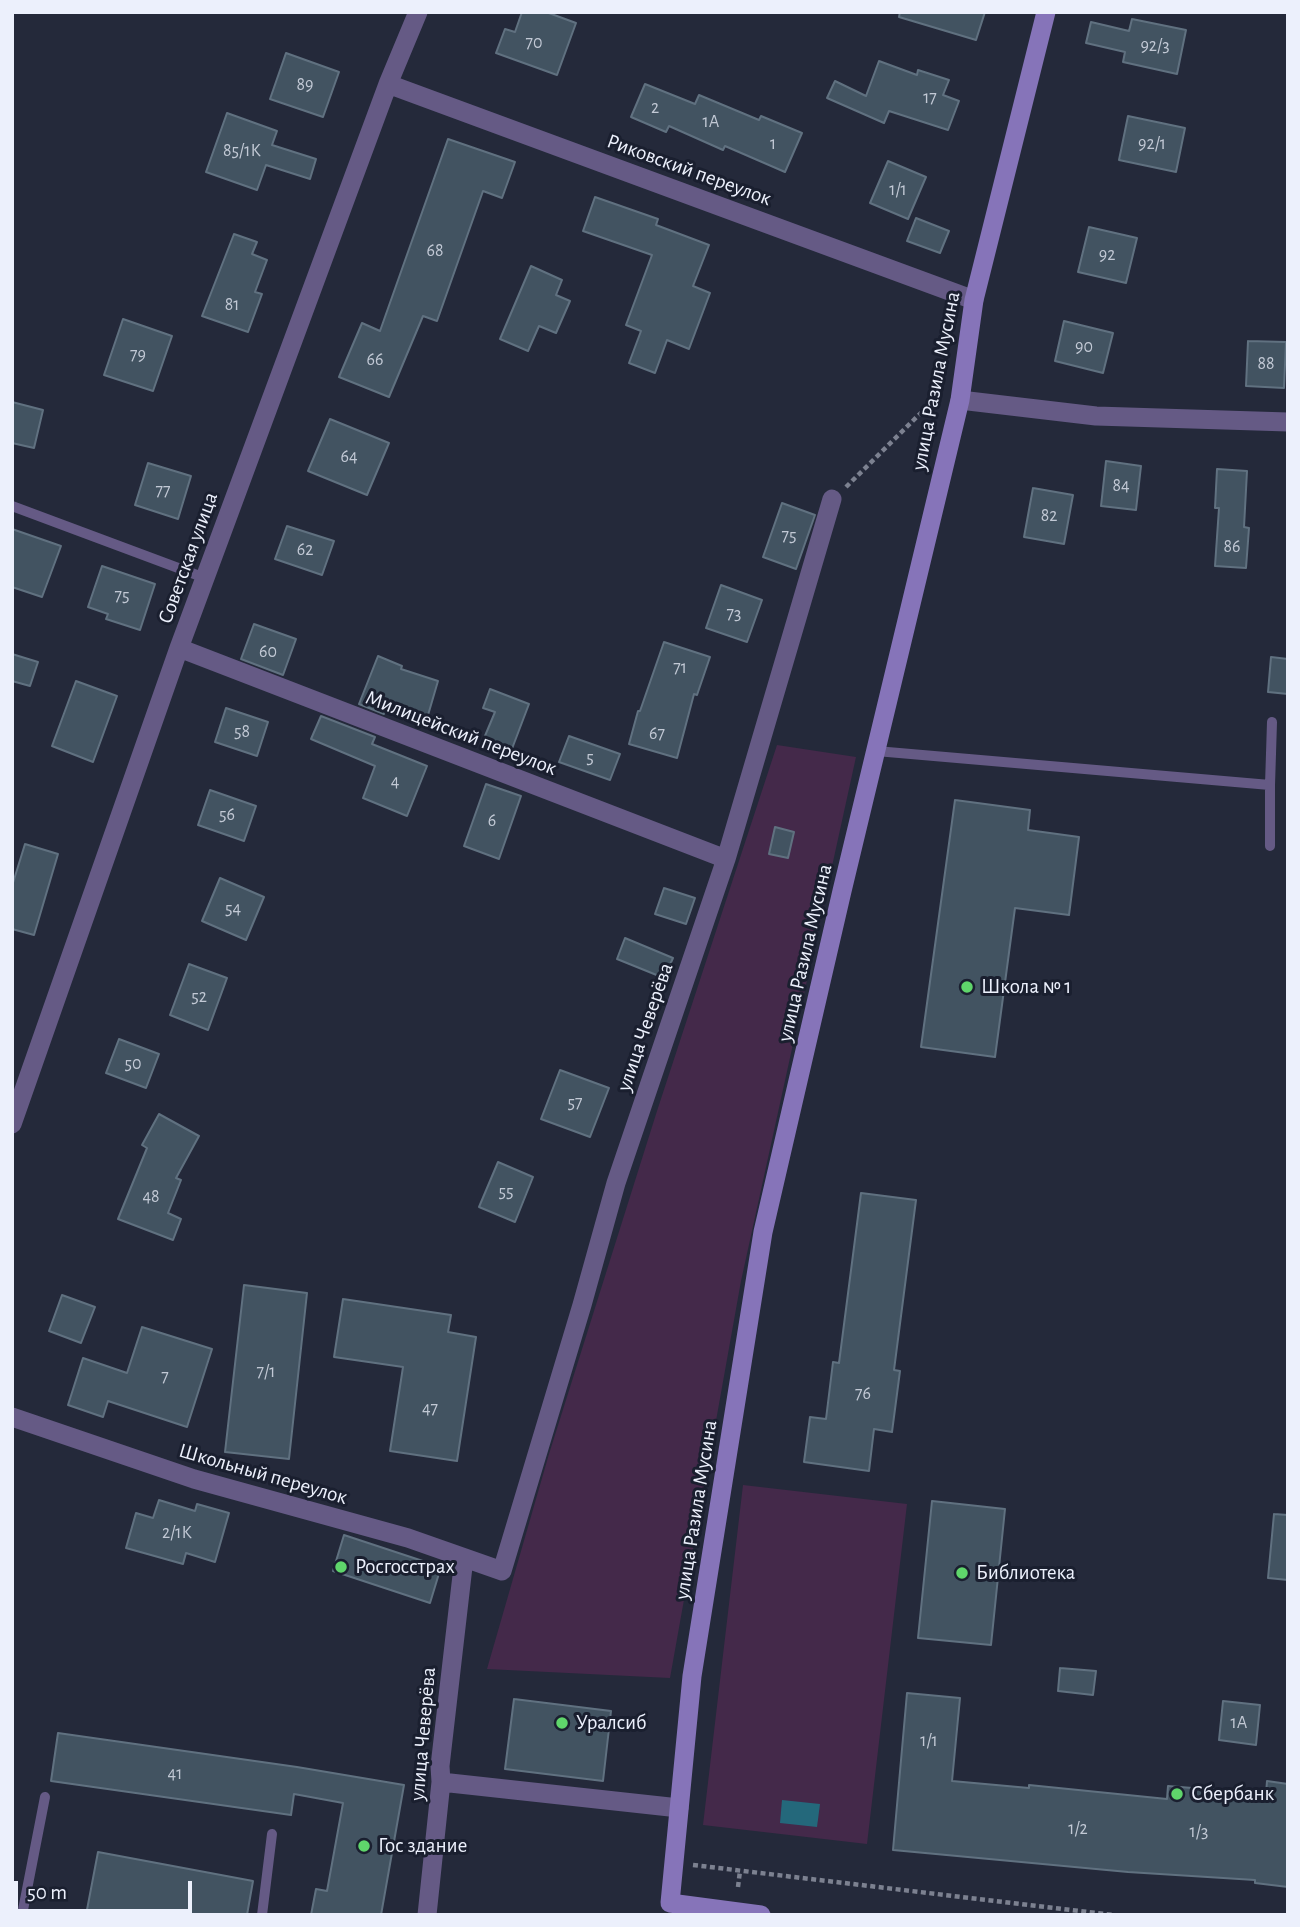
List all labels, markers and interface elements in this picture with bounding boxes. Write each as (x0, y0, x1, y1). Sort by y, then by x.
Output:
house number: 70 (525, 32, 543, 54)
house number: 92/3 (1140, 35, 1170, 57)
house number: 89 (297, 74, 313, 96)
house number: 17 (923, 87, 937, 109)
house number: 2 (651, 97, 659, 119)
house number: 1А (703, 111, 719, 133)
street label: Риковский переулок (603, 129, 775, 211)
house number: 1 (770, 133, 776, 155)
house number: 92/1 (1138, 133, 1166, 155)
house number: 85/1К (223, 140, 261, 162)
house number: 1/1 (889, 179, 907, 201)
house number: 68 (427, 240, 443, 262)
house number: 92 (1099, 244, 1115, 266)
street label: улица Разила Мусина (906, 290, 966, 472)
house number: 81 (225, 294, 239, 316)
house number: 90 (1075, 336, 1093, 358)
house number: 79 (130, 344, 146, 366)
house number: 66 (367, 349, 383, 371)
house number: 88 (1257, 353, 1275, 375)
house number: 64 (340, 446, 358, 468)
house number: 84 (1112, 475, 1130, 497)
house number: 77 (155, 480, 171, 502)
street label: Советская улица (153, 489, 223, 627)
house number: 82 (1041, 505, 1057, 527)
house number: 75 (781, 525, 797, 547)
house number: 86 (1224, 536, 1240, 558)
house number: 62 (297, 539, 313, 561)
house number: 75 (114, 585, 130, 607)
house number: 73 (727, 603, 741, 625)
house number: 60 (259, 641, 277, 663)
house number: 71 (673, 657, 687, 679)
street label: Милицейский переулок (362, 685, 560, 781)
house number: 58 (234, 721, 250, 743)
house number: 67 (649, 723, 665, 745)
house number: 5 (586, 747, 594, 769)
house number: 4 (391, 771, 399, 793)
house number: 56 (219, 804, 235, 826)
house number: 6 (488, 810, 496, 832)
street label: улица Разила Мусина (772, 862, 838, 1044)
house number: 54 (225, 898, 241, 920)
street label: улица Чеверёва (611, 960, 679, 1094)
place label: Школа № 1 (981, 974, 1072, 1000)
marker: Школа № 1 (959, 979, 975, 995)
house number: 52 (191, 986, 207, 1008)
house number: 50 (124, 1053, 142, 1075)
house number: 57 (567, 1092, 583, 1114)
house number: 55 (498, 1181, 514, 1203)
house number: 48 (142, 1186, 160, 1208)
house number: 7/1 (257, 1361, 275, 1383)
house number: 7 (161, 1366, 169, 1388)
house number: 76 (855, 1383, 871, 1405)
house number: 47 (422, 1398, 438, 1420)
street label: улица Разила Мусина (669, 1418, 723, 1602)
street label: Школьный переулок (176, 1438, 350, 1510)
house number: 2/1К (162, 1522, 192, 1544)
place label: Росгосстрах (355, 1554, 455, 1580)
marker: Росгосстрах (333, 1559, 349, 1575)
place label: Библиотека (976, 1560, 1075, 1586)
marker: Библиотека (954, 1565, 970, 1581)
street label: улица Чеверёва (405, 1666, 441, 1802)
place label: Уралсиб (576, 1710, 646, 1736)
house number: 1А (1231, 1712, 1247, 1734)
marker: Уралсиб (554, 1715, 570, 1731)
house number: 1/1 (920, 1730, 938, 1752)
house number: 41 (168, 1763, 182, 1785)
place label: Сбербанк (1191, 1781, 1274, 1807)
marker: Сбербанк (1169, 1786, 1185, 1802)
house number: 1/2 (1068, 1818, 1088, 1840)
house number: 1/3 (1190, 1821, 1208, 1843)
place label: Гос здание (378, 1833, 467, 1859)
marker: Гос здание (356, 1838, 372, 1854)
scale bar (18, 1868, 196, 1912)
text: 50 m (27, 1882, 67, 1903)

